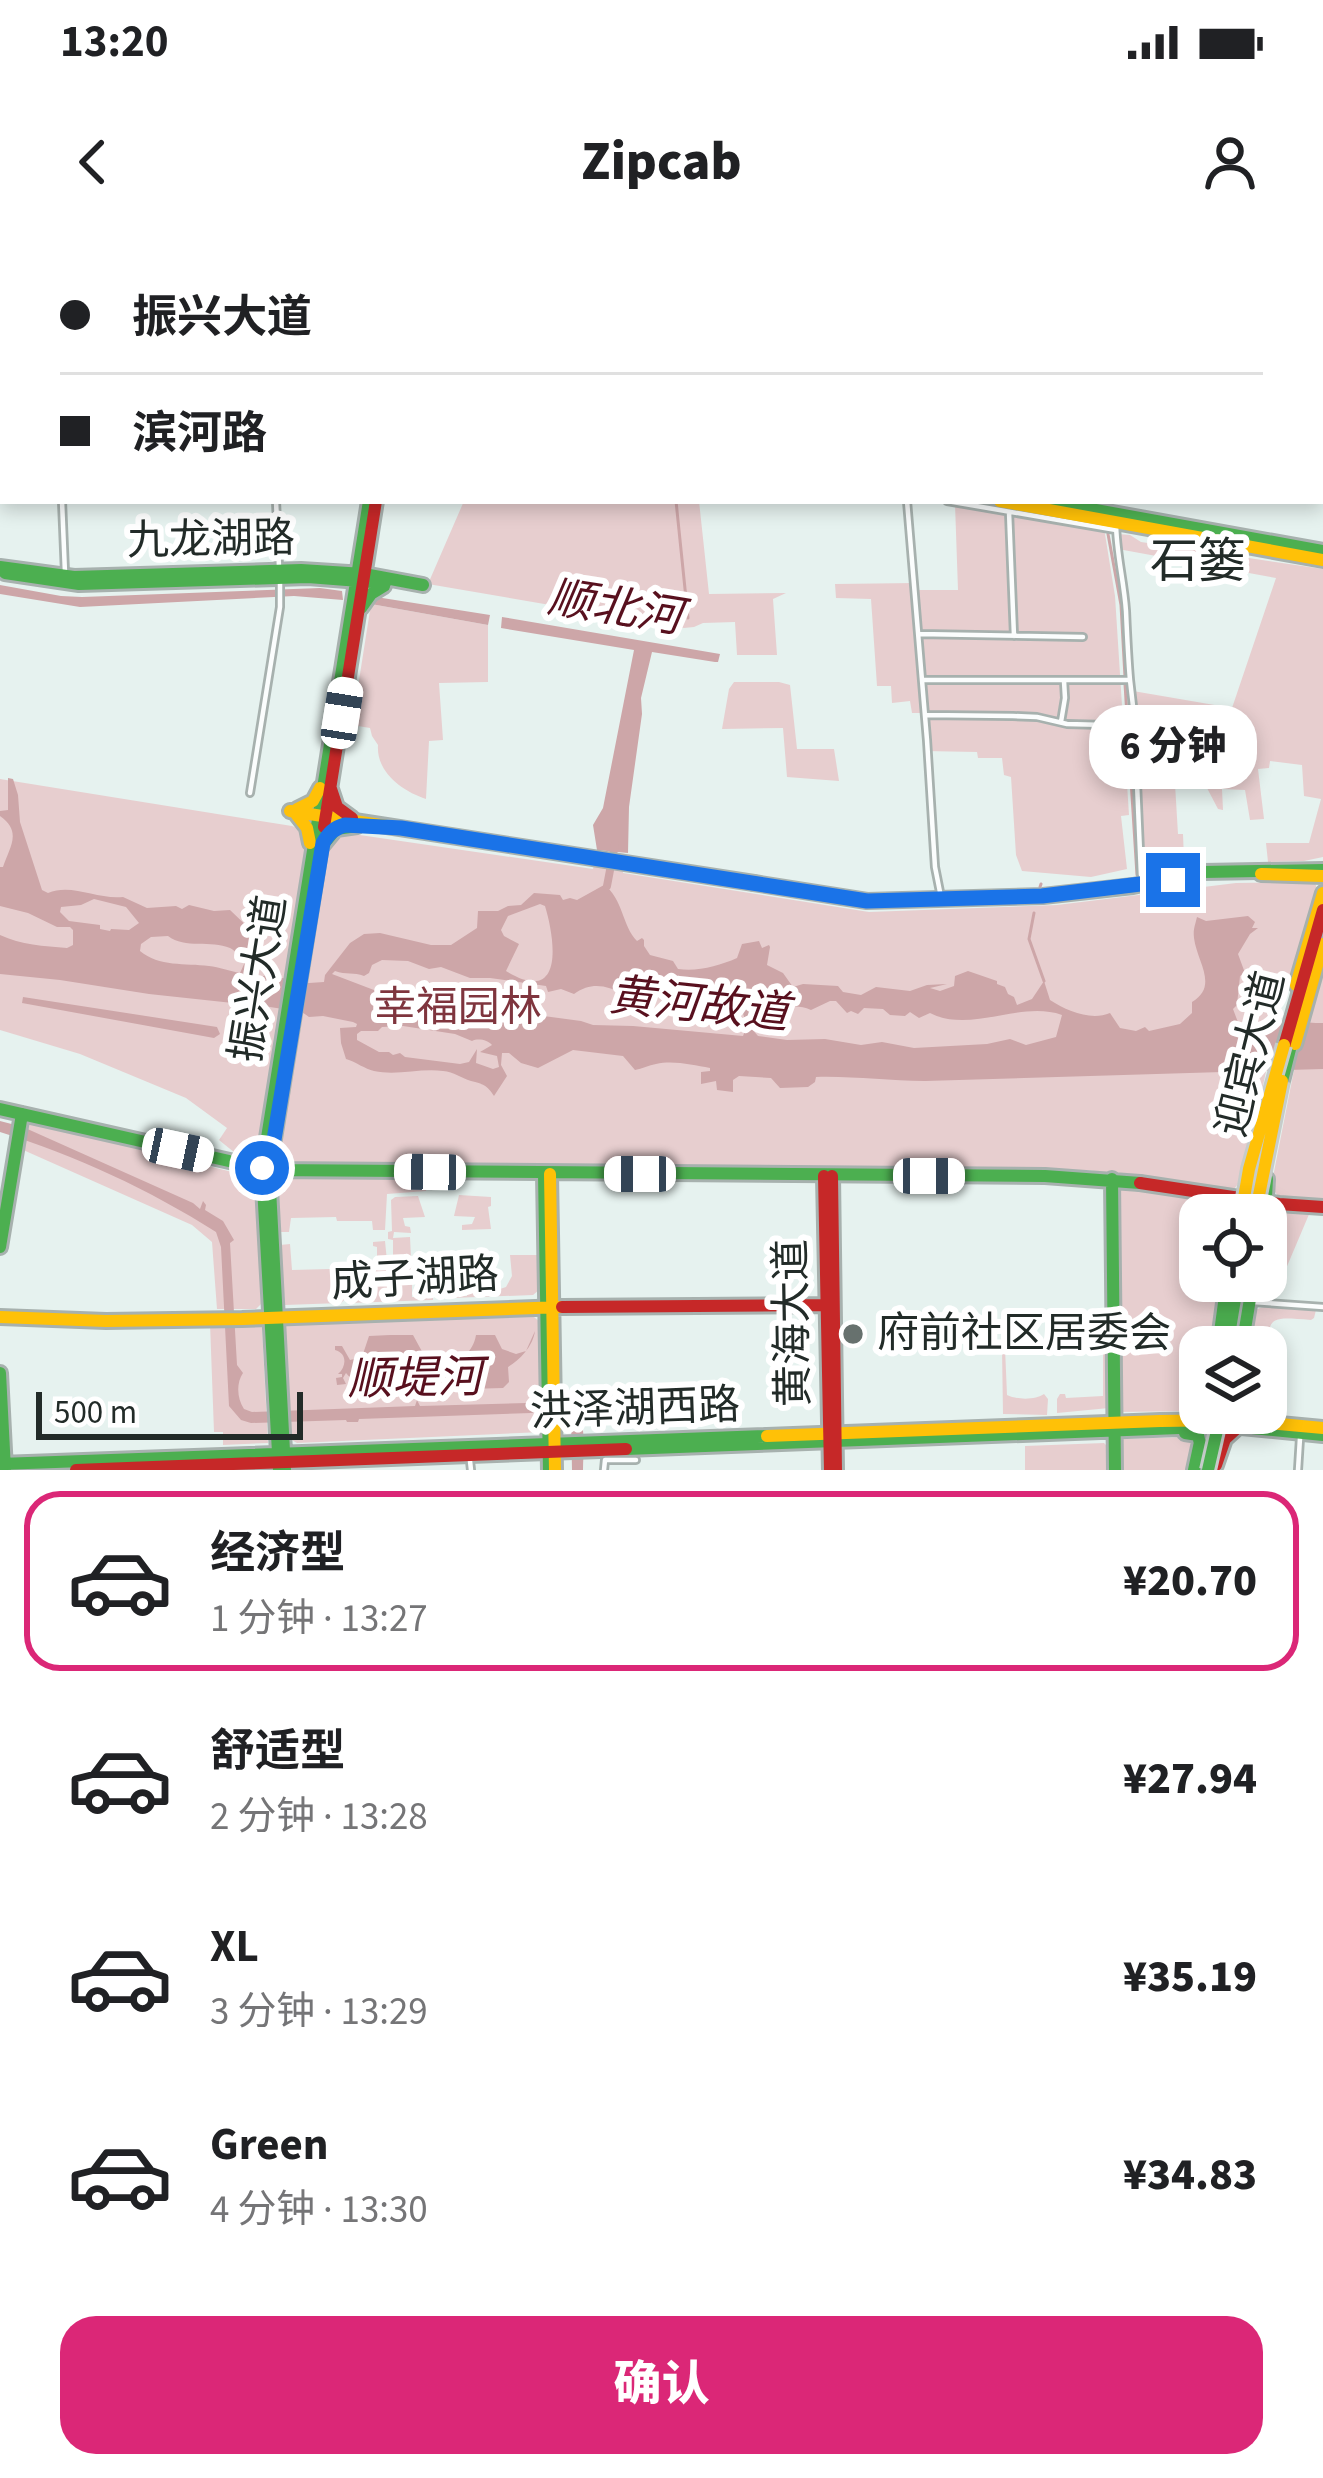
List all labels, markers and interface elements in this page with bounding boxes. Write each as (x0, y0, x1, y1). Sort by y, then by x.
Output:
text: 13:20 (60, 10, 169, 74)
text: Zipcab (581, 124, 742, 201)
icon: back (60, 129, 126, 195)
icon: person (1197, 129, 1263, 195)
text: 振兴大道 (132, 286, 312, 350)
text: 滨河路 (132, 402, 267, 466)
street label: 九龙湖路 (126, 509, 296, 571)
district label: 石篓 (1150, 528, 1246, 596)
water label: 顺北河 (543, 566, 695, 651)
car (319, 675, 365, 751)
callout: 6 分钟 (1089, 706, 1257, 790)
text: 6 分钟 (1120, 719, 1226, 775)
route end (1146, 853, 1200, 907)
street label: 振兴大道 (216, 891, 302, 1067)
water label: 黄河故道 (606, 964, 798, 1047)
street label: 迎宾大道 (1202, 965, 1300, 1143)
park label: 幸福园林 (374, 978, 542, 1038)
car (139, 1125, 217, 1175)
route start (235, 1141, 289, 1195)
car (394, 1153, 466, 1191)
car (604, 1156, 676, 1192)
car (893, 1158, 965, 1194)
map controls (1179, 1194, 1287, 1434)
button: locate (1179, 1194, 1287, 1302)
street label: 黄海大道 (762, 1238, 824, 1408)
street label: 成子湖路 (330, 1245, 500, 1313)
place label: 府前社区居委会 (877, 1304, 1171, 1364)
marker: 府前社区居委会 (840, 1321, 866, 1347)
button: layers (1179, 1326, 1287, 1434)
water label: 顺堤河 (347, 1346, 491, 1412)
street label: 洪泽湖西路 (529, 1375, 741, 1443)
scale bar (36, 1386, 303, 1439)
text: 500 m (54, 1389, 137, 1436)
text: 经济型 (210, 1522, 345, 1586)
icon: car (66, 1527, 174, 1635)
text: ¥20.70 (1123, 1549, 1257, 1613)
text: 1 分钟 · 13:27 (210, 1591, 428, 1647)
text: 舒适型 (210, 1720, 345, 1784)
icon: car (66, 1725, 174, 1833)
text: ¥27.94 (1123, 1747, 1257, 1811)
text: 2 分钟 · 13:28 (210, 1789, 428, 1845)
text: XL (210, 1915, 259, 1979)
icon: car (66, 1923, 174, 2031)
text: ¥35.19 (1123, 1945, 1257, 2009)
text: 3 分钟 · 13:29 (210, 1984, 428, 2040)
text: Green (210, 2113, 329, 2177)
icon: car (66, 2121, 174, 2229)
text: ¥34.83 (1123, 2143, 1257, 2207)
text: 4 分钟 · 13:30 (210, 2182, 428, 2238)
button: 确认 (60, 2316, 1263, 2454)

